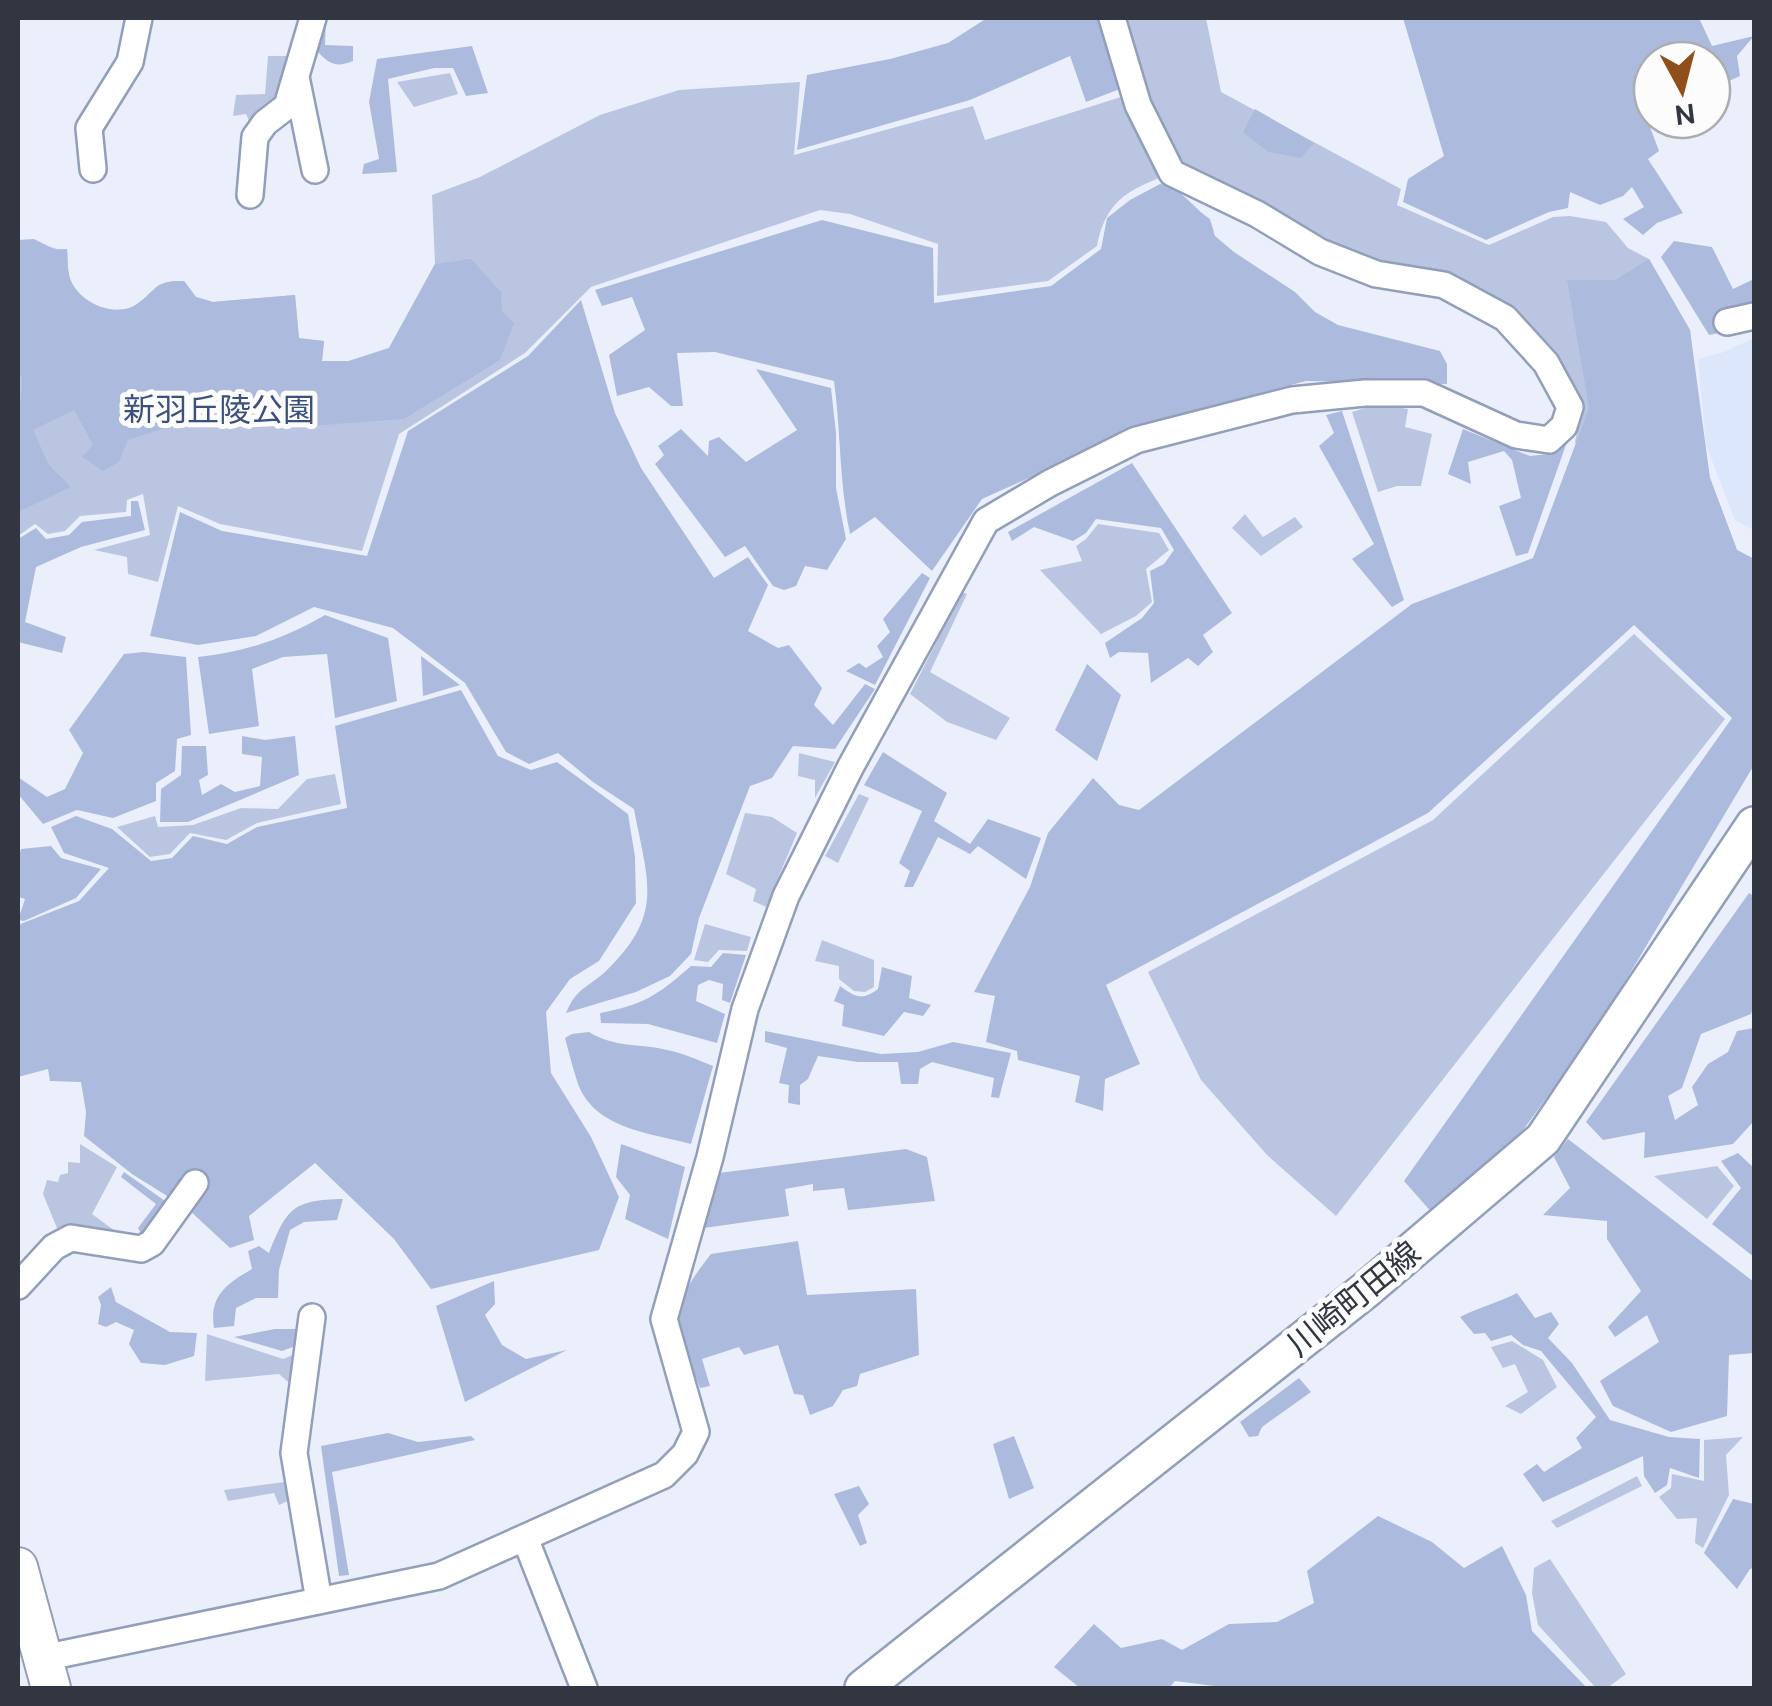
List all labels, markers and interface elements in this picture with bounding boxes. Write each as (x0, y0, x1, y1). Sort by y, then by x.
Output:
north arrow (1632, 40, 1732, 140)
text: N (1673, 99, 1697, 132)
park label: 新羽丘陵公園 (123, 391, 315, 427)
street label: 川崎町田線 (1279, 1234, 1427, 1362)

